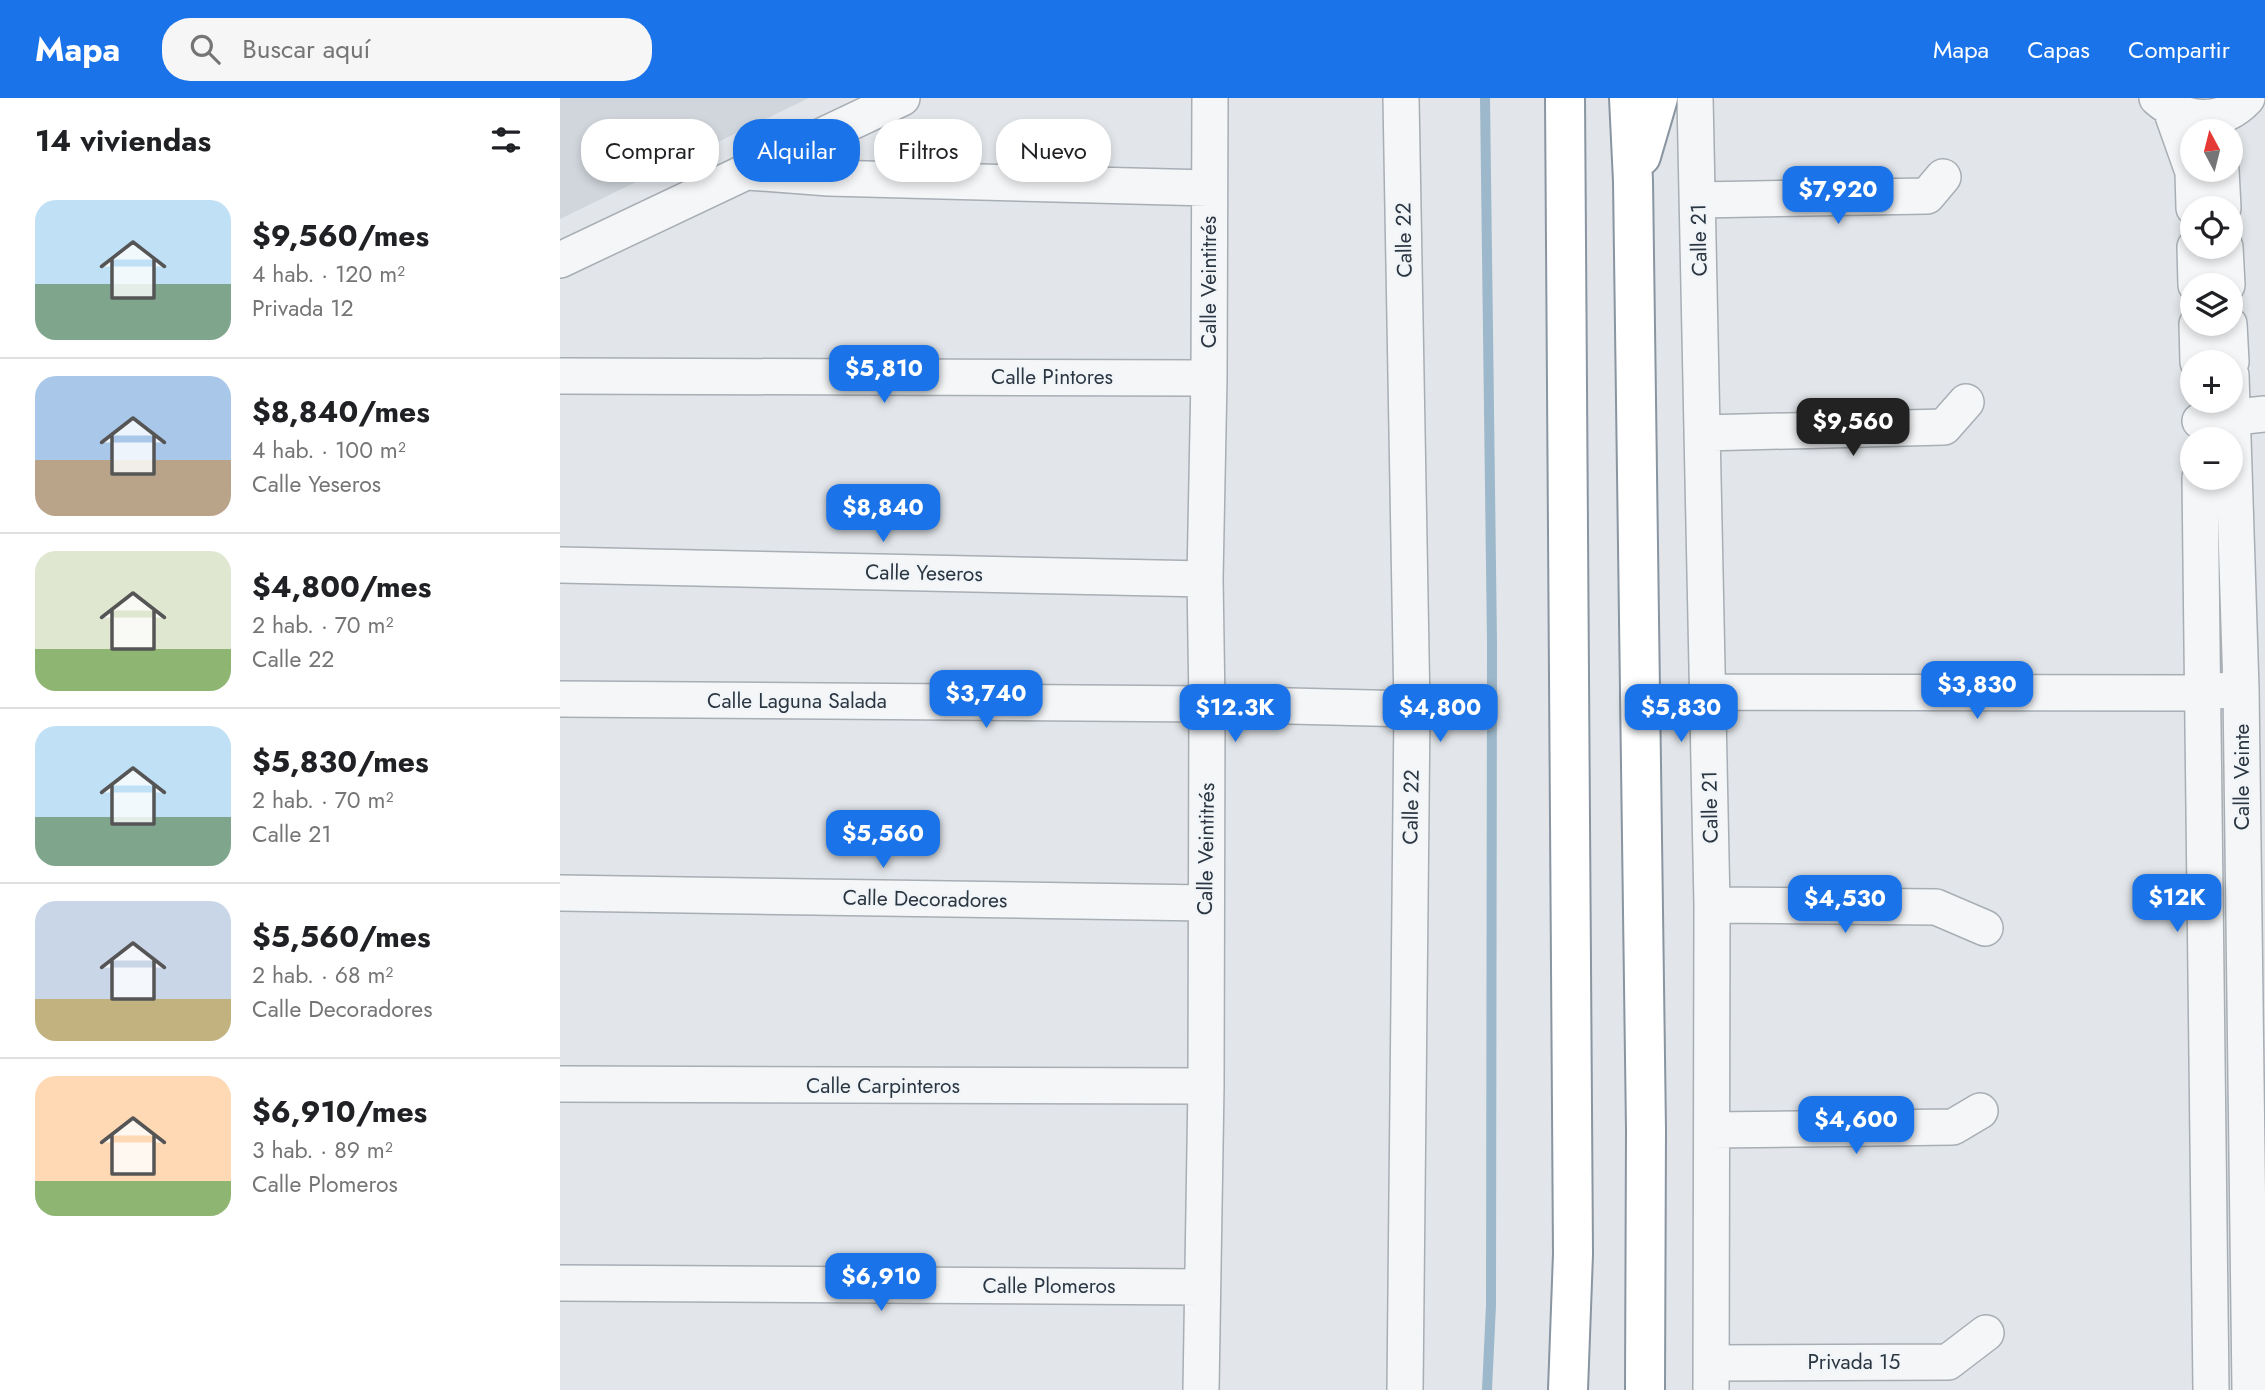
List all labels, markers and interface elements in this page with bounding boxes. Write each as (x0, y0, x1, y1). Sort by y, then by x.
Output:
search box (162, 18, 652, 81)
text: Mapa (35, 26, 120, 73)
icon: search (186, 30, 224, 68)
text: Buscar aquí (242, 30, 370, 68)
text: Mapa (1933, 32, 1989, 67)
text: Capas (2027, 32, 2090, 67)
text: Compartir (2128, 32, 2230, 67)
text: 14 viviendas (35, 119, 211, 162)
chip: Comprar (581, 119, 719, 182)
chip: Alquilar (733, 119, 860, 182)
chip: Filtros (874, 119, 982, 182)
chip: Nuevo (996, 119, 1111, 182)
north arrow (2180, 119, 2244, 182)
map controls (2180, 119, 2243, 490)
icon: filters (487, 121, 525, 159)
pin: $7,920 (1781, 166, 1895, 226)
text: $7,920 (1798, 172, 1878, 206)
button: locate (2180, 196, 2243, 259)
street label: Calle 22 (1388, 202, 1420, 278)
street label: Calle 21 (1683, 203, 1715, 277)
text: $9,560/mes (252, 214, 429, 257)
street label: Calle Veintitrés (1194, 216, 1224, 348)
icon: home (91, 228, 175, 312)
text: 4 hab. · 120 m² (252, 257, 405, 291)
button: layers (2180, 273, 2243, 336)
text: Privada 12 (252, 291, 354, 325)
pin: $5,810 (827, 345, 941, 405)
button: + (2180, 350, 2243, 413)
text: $5,810 (845, 351, 923, 385)
street label: Calle Pintores (991, 362, 1113, 392)
text: $8,840/mes (252, 390, 430, 433)
pin: $9,560 (1796, 398, 1910, 458)
icon: home (91, 404, 175, 488)
text: $9,560 (1813, 404, 1893, 438)
button: − (2180, 427, 2243, 490)
text: 4 hab. · 100 m² (252, 433, 406, 467)
text: Calle Yeseros (252, 467, 381, 501)
pin: $8,840 (826, 484, 940, 544)
text: $8,840 (842, 490, 924, 524)
street label: Calle Yeseros (865, 557, 983, 589)
text: $4,800/mes (252, 565, 431, 608)
icon: home (91, 579, 175, 663)
text: 2 hab. · 70 m² (252, 608, 393, 642)
text: Calle 22 (252, 642, 334, 676)
pin: $3,830 (1920, 662, 2034, 721)
text: $3,830 (1937, 667, 2017, 701)
pin: $3,740 (929, 670, 1043, 730)
text: $3,740 (946, 676, 1026, 710)
pin: $12.3K (1178, 684, 1292, 744)
pin: $4,800 (1383, 684, 1497, 744)
pin: $5,830 (1624, 684, 1738, 744)
street label: Calle Laguna Salada (707, 686, 887, 716)
text: $12.3K (1196, 690, 1274, 724)
text: $4,800 (1399, 690, 1481, 724)
text: $5,830 (1641, 690, 1721, 724)
street label: Calle Veinte (2227, 724, 2257, 830)
text: $5,830/mes (252, 740, 429, 783)
icon: home (91, 754, 175, 838)
street label: Calle 22 (1395, 769, 1427, 845)
street label: Calle 21 (1694, 770, 1726, 844)
text: 2 hab. · 70 m² (252, 783, 393, 817)
street label: Calle Veintitrés (1190, 783, 1222, 915)
pin: $5,560 (826, 810, 940, 870)
text: $5,560 (842, 816, 924, 850)
text: Calle 21 (252, 817, 332, 851)
pin: $12K (2136, 874, 2218, 934)
pin: $4,530 (1788, 876, 1902, 935)
text: $12K (2148, 880, 2206, 914)
text: $4,530 (1804, 881, 1886, 915)
street label: Calle Decoradores (842, 883, 1008, 915)
text: $5,560/mes (252, 915, 431, 958)
icon: home (91, 929, 175, 1013)
text: 2 hab. · 68 m² (252, 958, 393, 992)
text: Calle Decoradores (252, 992, 432, 1026)
street label: Calle Carpinteros (806, 1071, 960, 1101)
text: $6,910/mes (252, 1090, 427, 1133)
pin: $4,600 (1799, 1096, 1913, 1156)
text: $4,600 (1814, 1102, 1898, 1136)
icon: home (91, 1104, 175, 1188)
text: 3 hab. · 89 m² (252, 1133, 393, 1167)
text: Calle Plomeros (252, 1167, 398, 1201)
pin: $6,910 (824, 1254, 938, 1313)
text: $6,910 (841, 1259, 921, 1293)
street label: Calle Plomeros (982, 1271, 1116, 1301)
street label: Privada 15 (1808, 1347, 1900, 1377)

